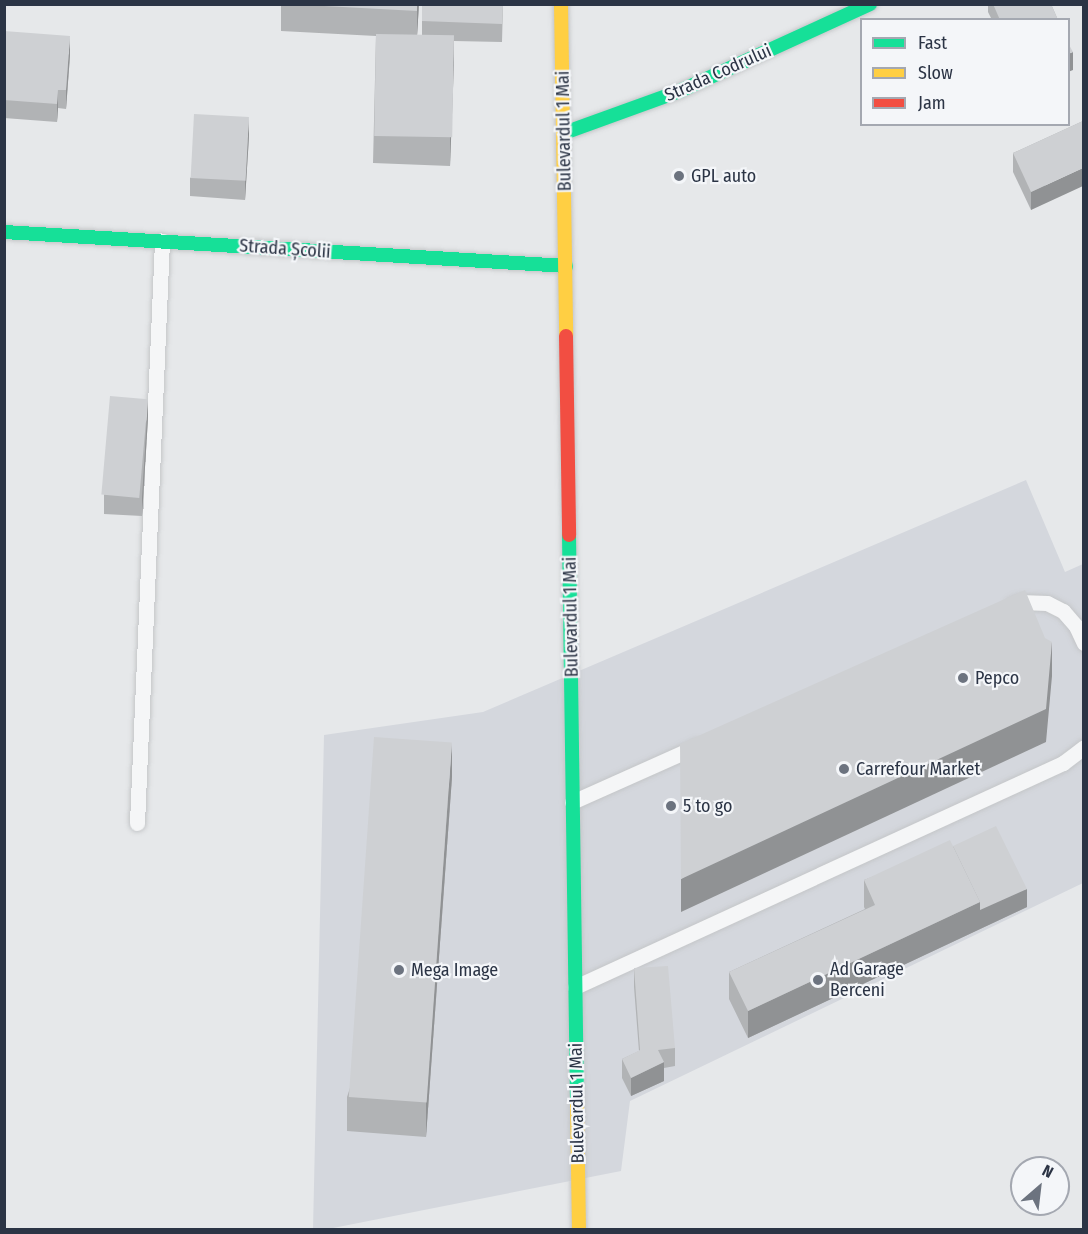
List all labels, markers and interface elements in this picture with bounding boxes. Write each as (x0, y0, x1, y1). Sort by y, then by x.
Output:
legend (860, 18, 1070, 126)
text: Fast (918, 32, 947, 54)
street label: Strada Codrului (661, 40, 775, 106)
text: Slow (918, 62, 953, 84)
street label: Bulevardul 1 Mai (552, 71, 576, 191)
text: Jam (918, 92, 946, 114)
place label: GPL auto (691, 165, 756, 187)
marker: GPL auto (672, 169, 686, 183)
street label: Strada Școlii (239, 235, 331, 263)
street label: Bulevardul 1 Mai (559, 557, 583, 677)
place label: Pepco (975, 667, 1019, 689)
marker: Pepco (956, 671, 970, 685)
place label: Carrefour Market (856, 758, 980, 780)
marker: Carrefour Market (837, 762, 851, 776)
place label: 5 to go (683, 795, 732, 817)
marker: 5 to go (664, 799, 678, 813)
place label: Mega Image (411, 959, 498, 981)
place label: Ad Garage Berceni (830, 959, 904, 1002)
marker: Mega Image (392, 963, 406, 977)
marker: Ad Garage Berceni (811, 973, 825, 987)
street label: Bulevardul 1 Mai (565, 1043, 589, 1163)
north arrow (1010, 1156, 1070, 1216)
text: N (1039, 1161, 1056, 1182)

